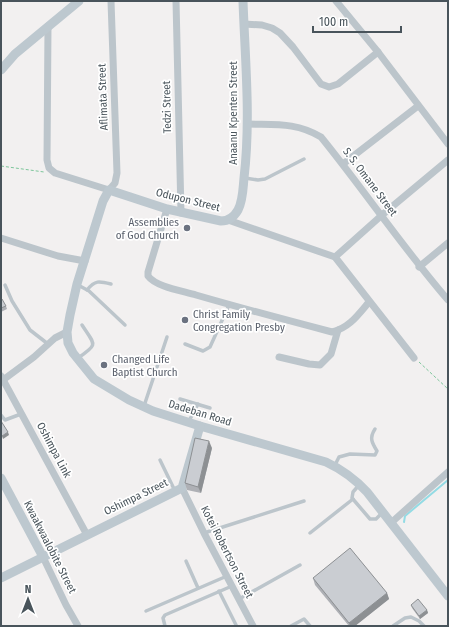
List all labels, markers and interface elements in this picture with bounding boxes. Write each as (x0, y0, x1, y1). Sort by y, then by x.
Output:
scale bar (313, 8, 401, 34)
text: 100 m (319, 15, 348, 29)
street label: Anaanu Kpenten Street (227, 61, 240, 165)
street label: Aflimata Street (95, 63, 111, 131)
street label: Tedzi Street (160, 80, 174, 133)
street label: S. S. Omane Street (340, 145, 400, 219)
street label: Odupon Street (155, 186, 222, 214)
place label: Assemblies of God Church (116, 216, 179, 242)
marker: Assemblies of God Church (182, 223, 192, 233)
place label: Christ Family Congregation Presby (193, 308, 285, 334)
marker: Christ Family Congregation Presby (180, 315, 190, 325)
place label: Changed Life Baptist Church (112, 353, 178, 379)
marker: Changed Life Baptist Church (99, 360, 109, 370)
street label: Dadeban Road (167, 397, 233, 429)
street label: Oshimpa Link (34, 420, 74, 481)
street label: Oshimpa Street (102, 476, 170, 518)
street label: Kwaakwaalobite Street (21, 499, 79, 596)
street label: Kotei Robertson Street (198, 504, 256, 601)
north arrow (8, 579, 48, 619)
text: N (25, 583, 31, 596)

